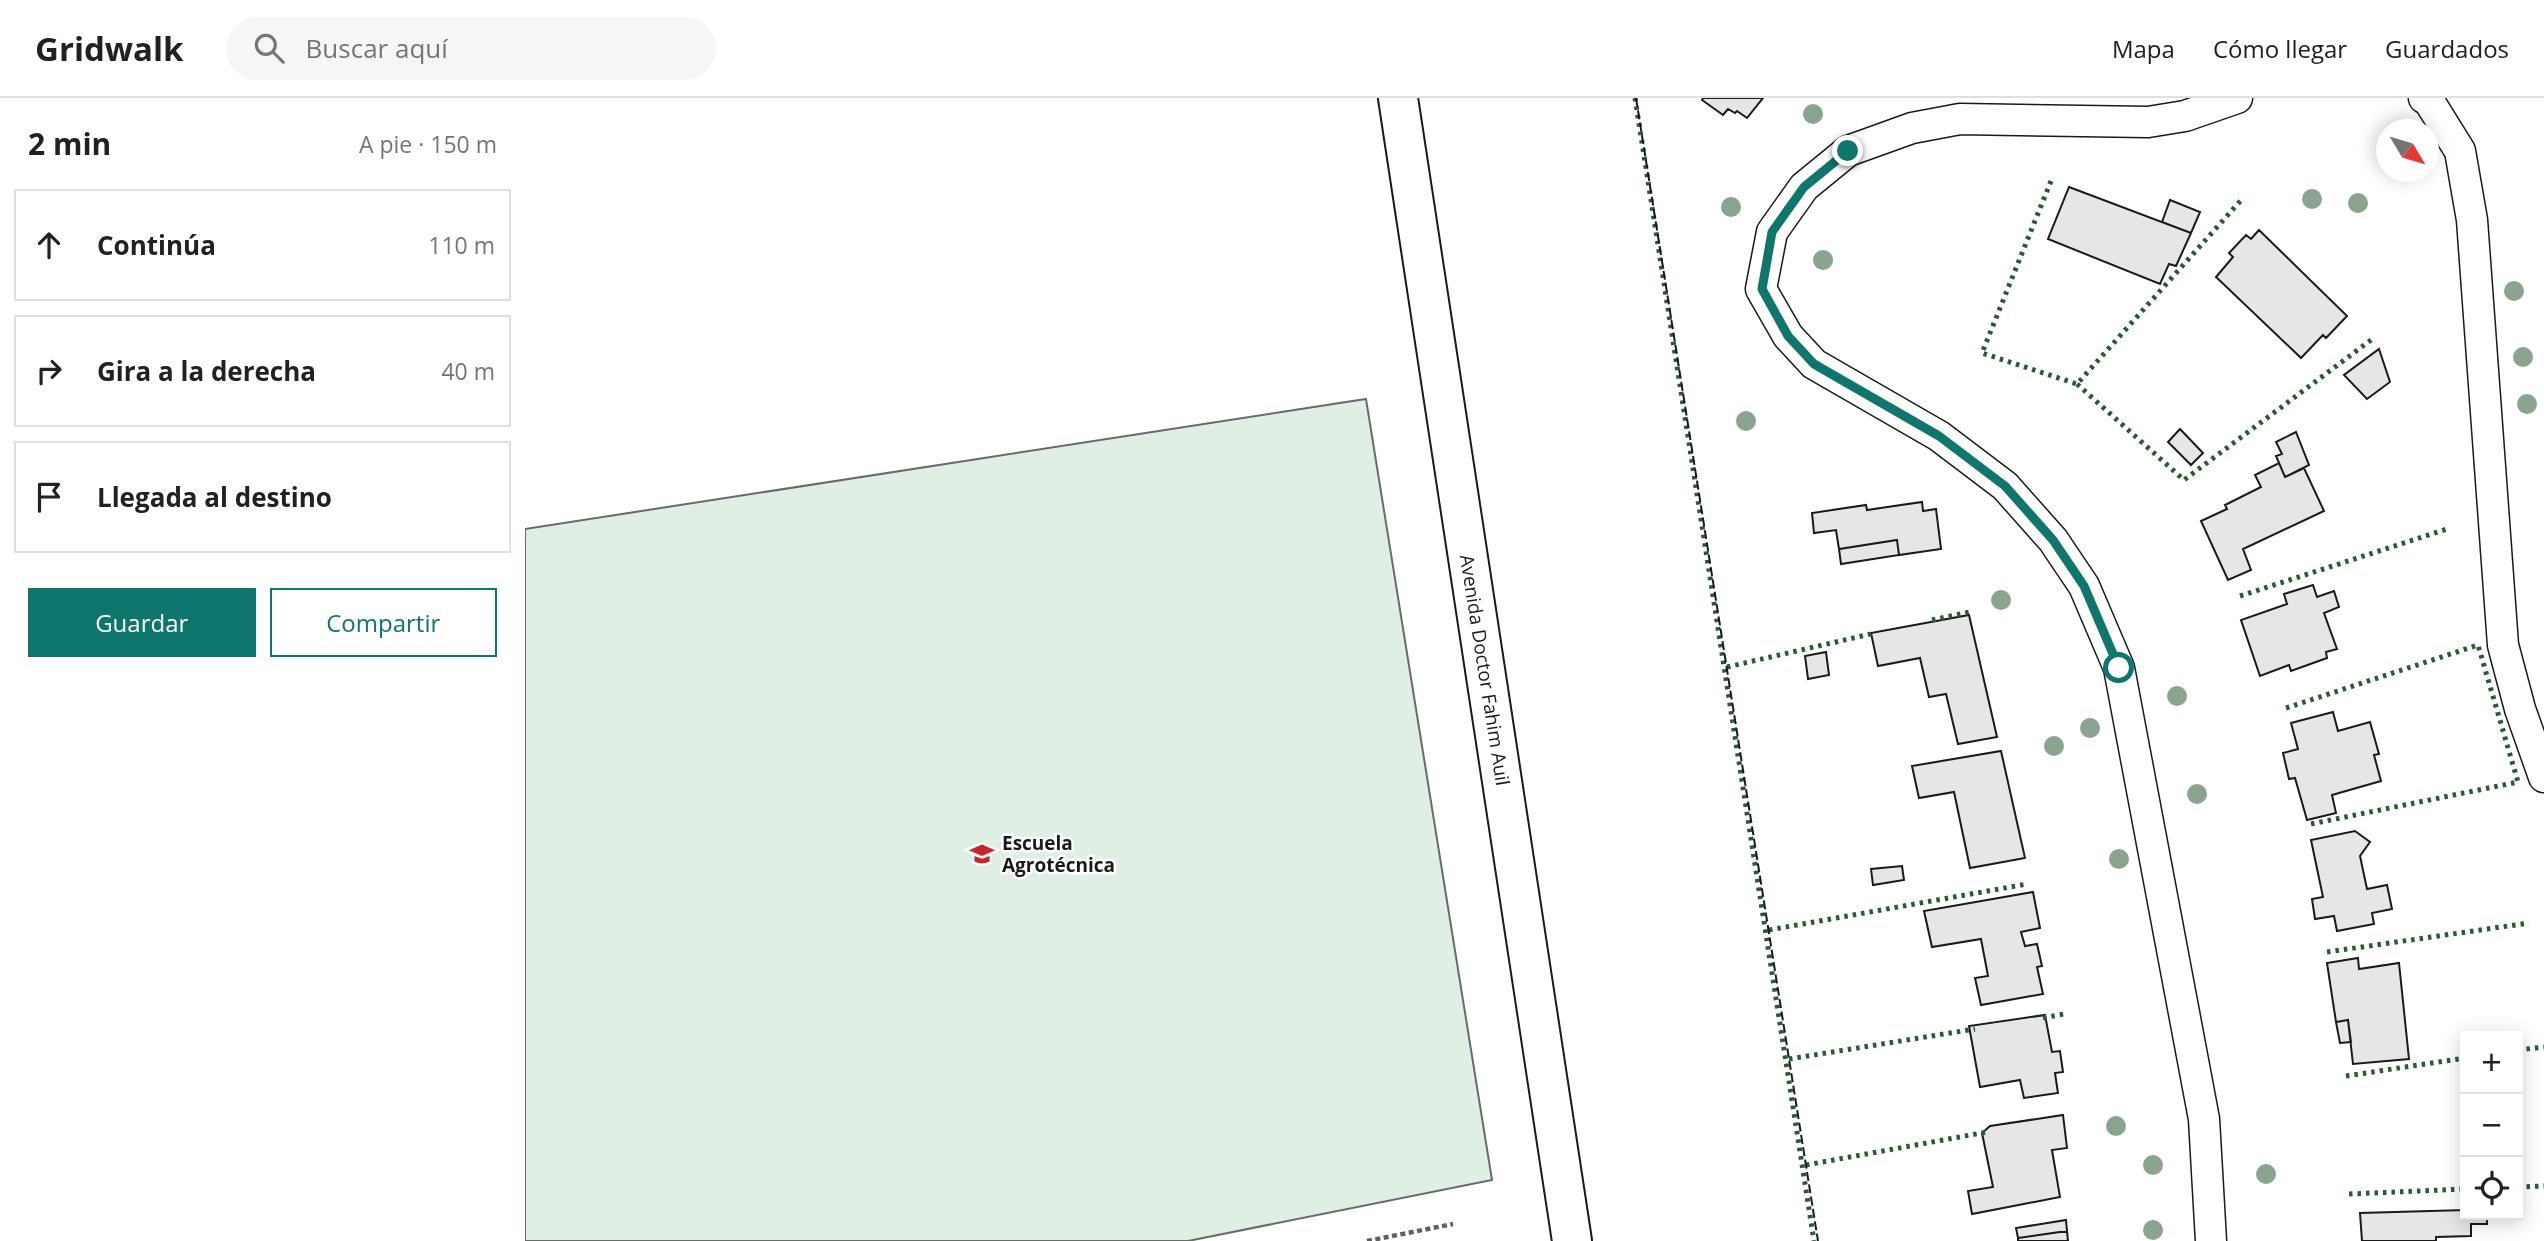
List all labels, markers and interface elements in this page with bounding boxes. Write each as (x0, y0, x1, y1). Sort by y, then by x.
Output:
search box (226, 17, 716, 80)
text: Gridwalk (35, 26, 184, 71)
icon: search (250, 29, 288, 67)
text: Buscar aquí (306, 30, 448, 66)
text: Mapa (2112, 32, 2175, 65)
text: Cómo llegar (2213, 32, 2347, 65)
text: Guardados (2385, 32, 2509, 65)
north arrow (2376, 119, 2439, 182)
text: 2 min (28, 123, 111, 164)
text: A pie · 150 m (359, 128, 497, 160)
route end (1832, 135, 1863, 166)
icon: ahead (30, 226, 68, 264)
text: Continúa (97, 227, 216, 263)
text: 110 m (428, 229, 495, 261)
icon: right (30, 352, 68, 390)
text: Gira a la derecha (97, 353, 316, 389)
text: 40 m (441, 355, 495, 387)
icon: arrive (30, 478, 68, 516)
text: Llegada al destino (97, 479, 332, 515)
street label: Avenida Doctor Fahim Auil (1454, 553, 1516, 787)
button: Guardar (28, 588, 256, 657)
button: Compartir (270, 588, 497, 657)
route start (2103, 652, 2134, 683)
place label: Escuela Agrotécnica (1002, 830, 1115, 878)
school or university icon: Escuela Agrotécnica (968, 840, 996, 868)
map controls (2460, 1031, 2523, 1220)
button: + (2460, 1031, 2523, 1094)
button: − (2460, 1094, 2523, 1157)
button: locate (2460, 1157, 2523, 1220)

